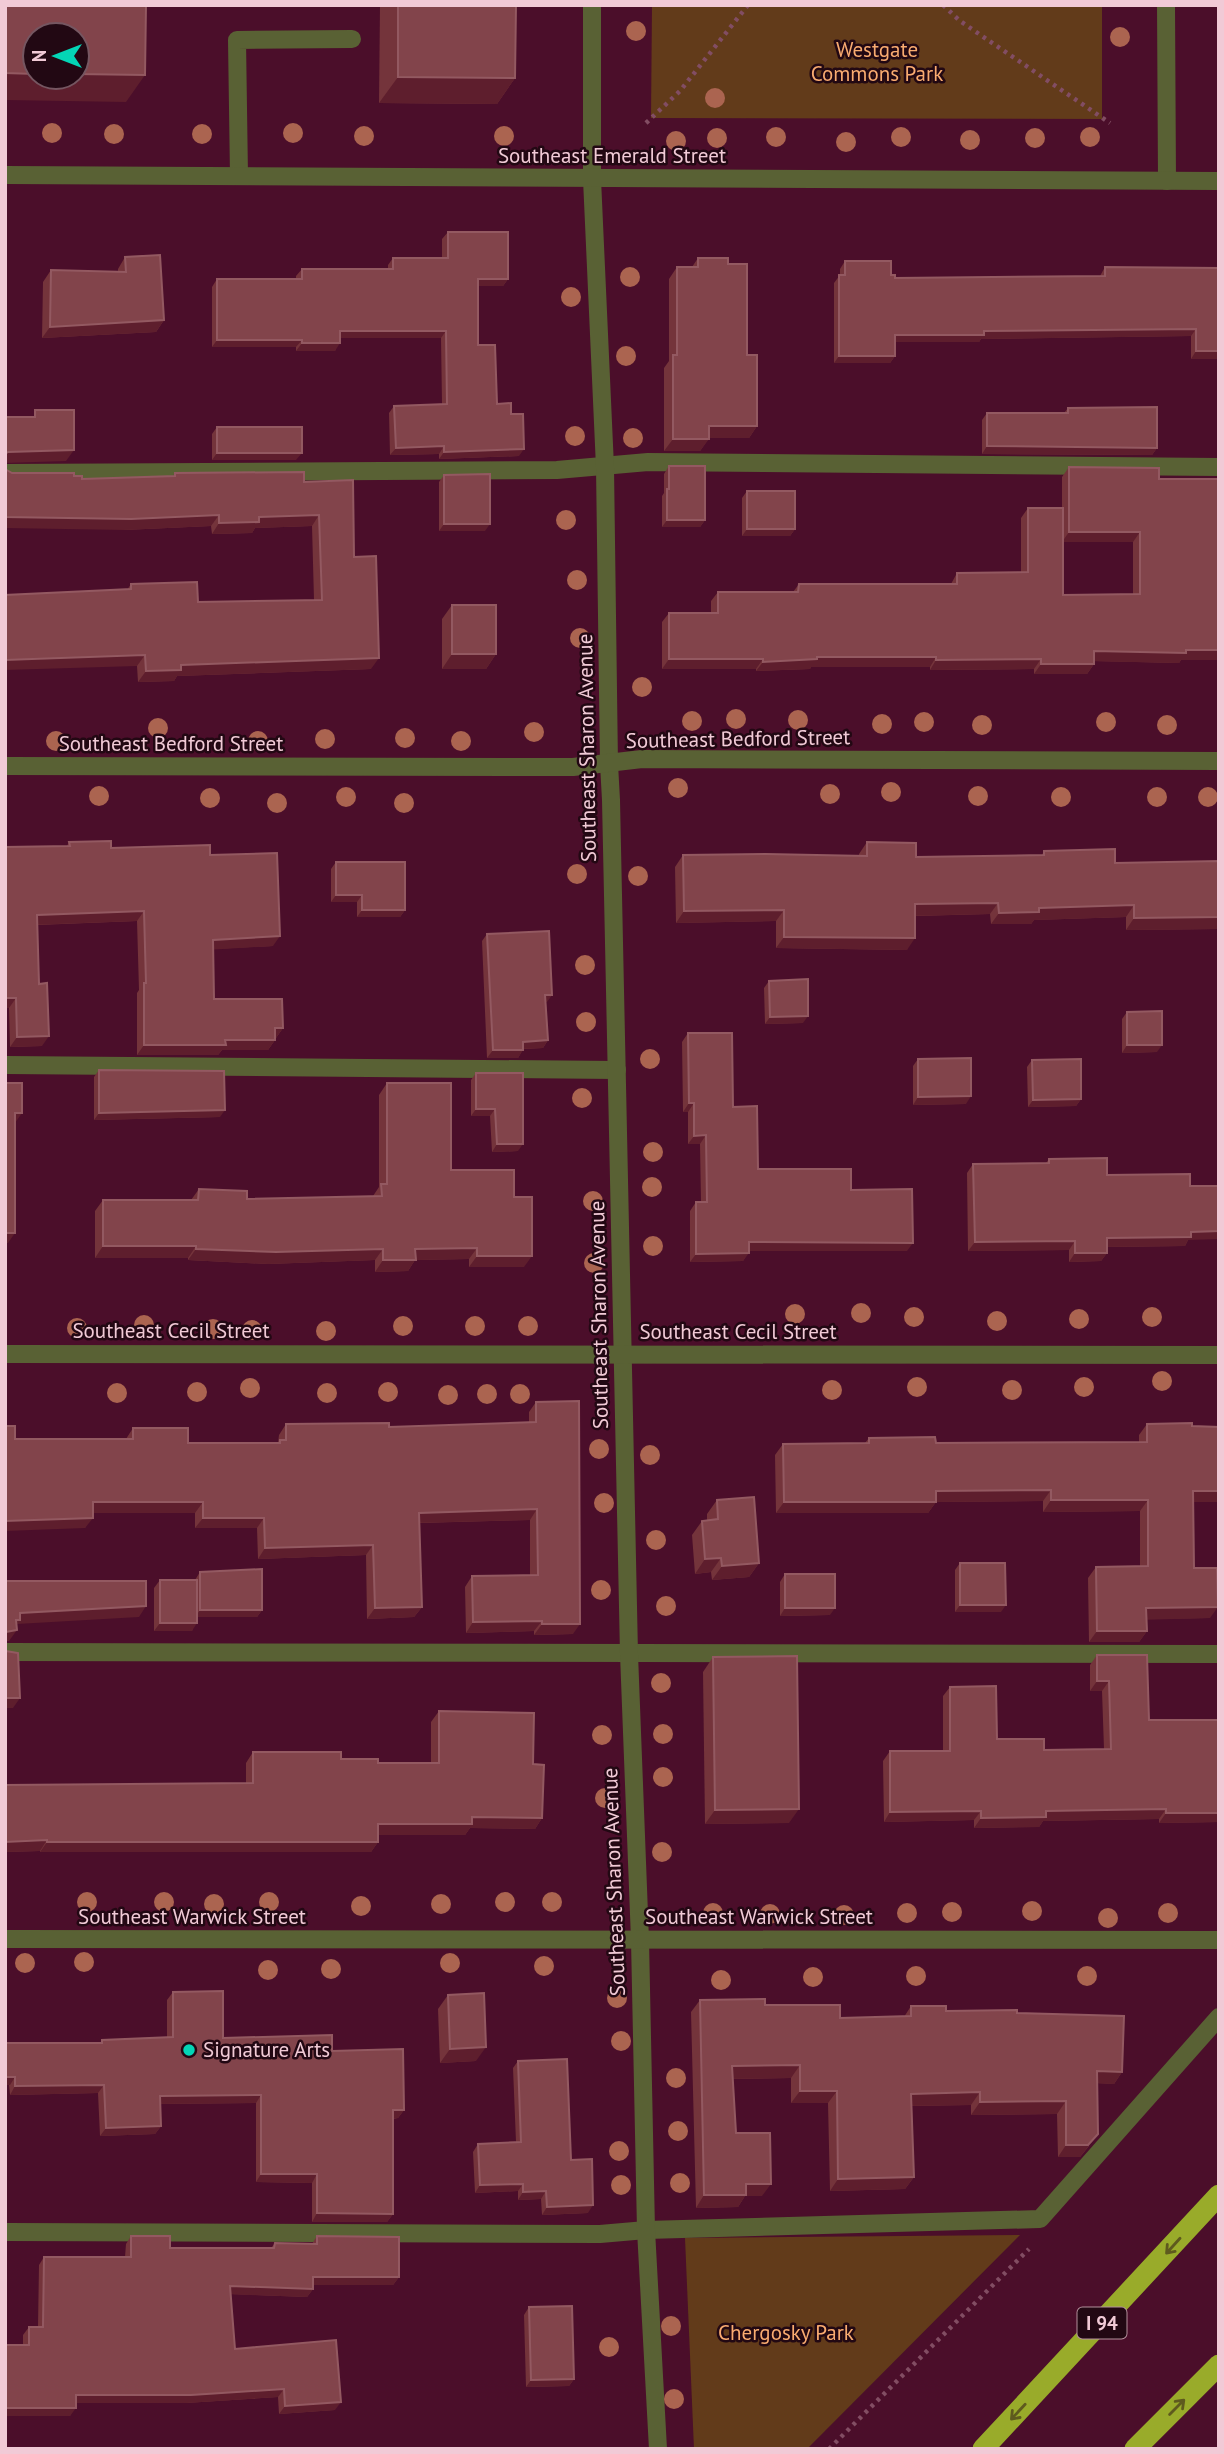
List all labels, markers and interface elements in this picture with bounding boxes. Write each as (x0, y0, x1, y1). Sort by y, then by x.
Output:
north arrow (21, 21, 91, 91)
park label: Westgate Commons Park (811, 36, 943, 87)
text: N (27, 50, 51, 62)
street label: Southeast Emerald Street (498, 142, 726, 169)
street label: Southeast Sharon Avenue (571, 634, 602, 862)
street label: Southeast Bedford Street (625, 723, 851, 754)
street label: Southeast Bedford Street (59, 730, 283, 757)
street label: Southeast Sharon Avenue (583, 1201, 614, 1429)
street label: Southeast Cecil Street (72, 1317, 270, 1344)
street label: Southeast Cecil Street (639, 1318, 837, 1345)
street label: Southeast Sharon Avenue (596, 1767, 631, 1997)
street label: Southeast Warwick Street (78, 1903, 306, 1930)
street label: Southeast Warwick Street (645, 1903, 873, 1930)
place label: Signature Arts (203, 2036, 330, 2063)
marker: Signature Arts (181, 2042, 197, 2058)
one-way arrow (1165, 2237, 1181, 2255)
road number: I 94 (1078, 2308, 1126, 2338)
park label: Chergosky Park (718, 2319, 854, 2346)
one-way arrow (1168, 2398, 1185, 2415)
one-way arrow (1010, 2403, 1026, 2421)

